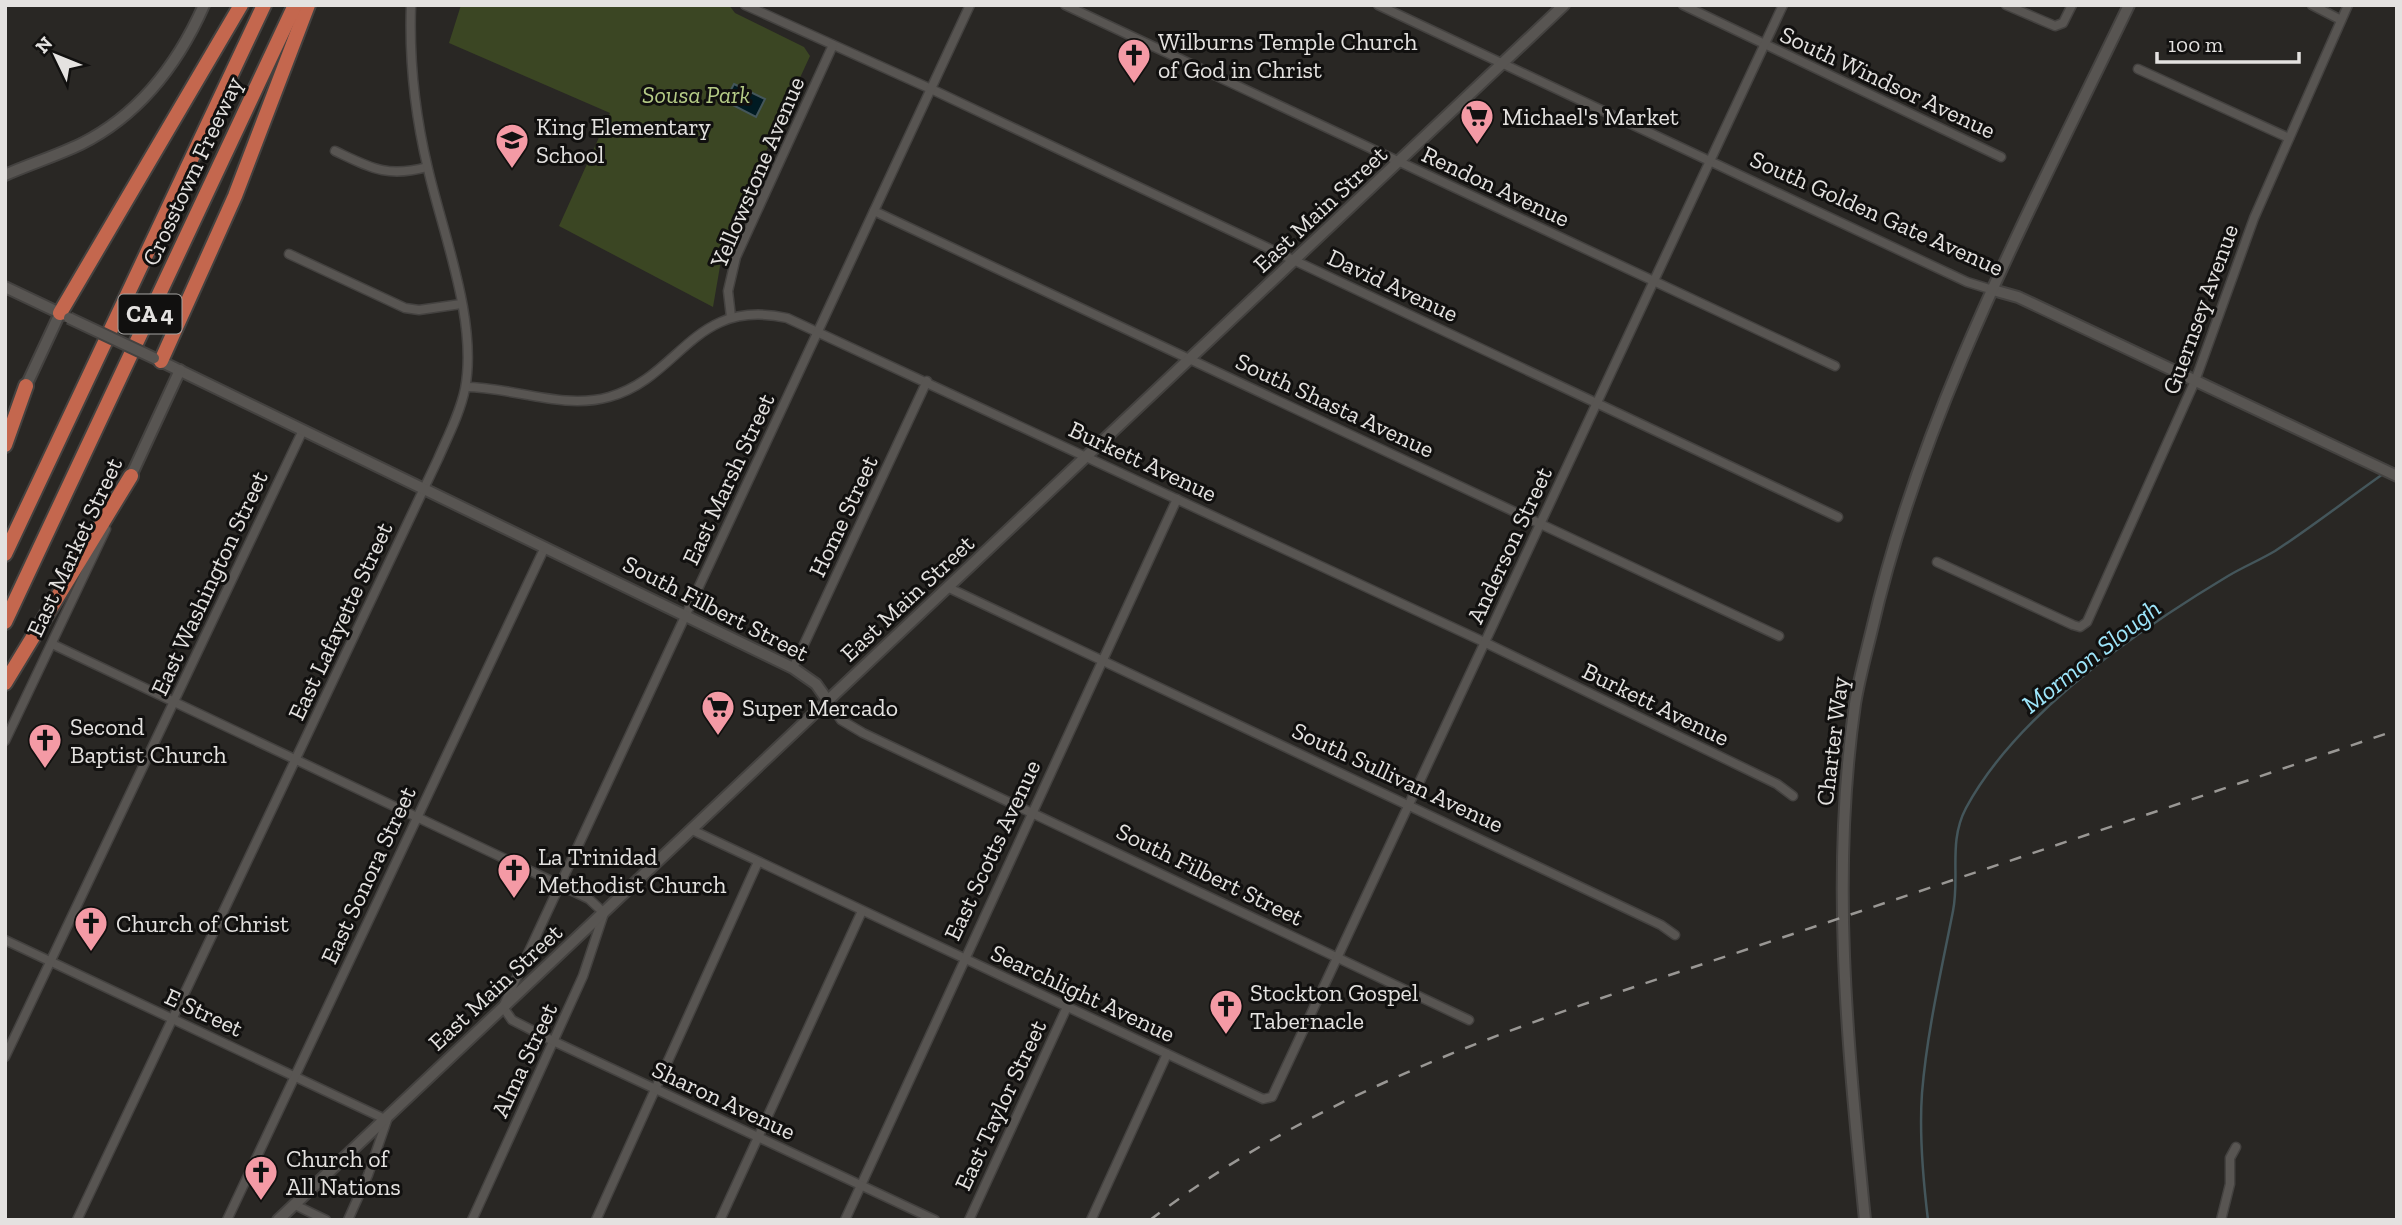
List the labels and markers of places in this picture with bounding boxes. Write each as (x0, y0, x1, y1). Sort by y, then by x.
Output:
place label: Wilburns Temple Church of God in Christ (1158, 27, 1418, 84)
church icon: Wilburns Temple Church of God in Christ (1115, 36, 1153, 85)
supermarket icon: Michael's Market (1458, 97, 1496, 146)
place label: Michael's Market (1502, 102, 1679, 131)
place label: King Elementary School (536, 112, 712, 169)
school or university icon: King Elementary School (493, 121, 531, 170)
supermarket icon: Super Mercado (699, 688, 737, 737)
place label: Super Mercado (742, 693, 898, 722)
place label: Second Baptist Church (70, 712, 227, 769)
church icon: Second Baptist Church (26, 721, 64, 770)
place label: La Trinidad Methodist Church (538, 842, 727, 899)
church icon: La Trinidad Methodist Church (495, 851, 533, 900)
church icon: Church of Christ (72, 904, 110, 953)
place label: Church of Christ (116, 909, 289, 938)
place label: Stockton Gospel Tabernacle (1250, 978, 1418, 1035)
church icon: Stockton Gospel Tabernacle (1207, 987, 1245, 1036)
place label: Church of All Nations (286, 1144, 401, 1201)
church icon: Church of All Nations (242, 1153, 280, 1202)

